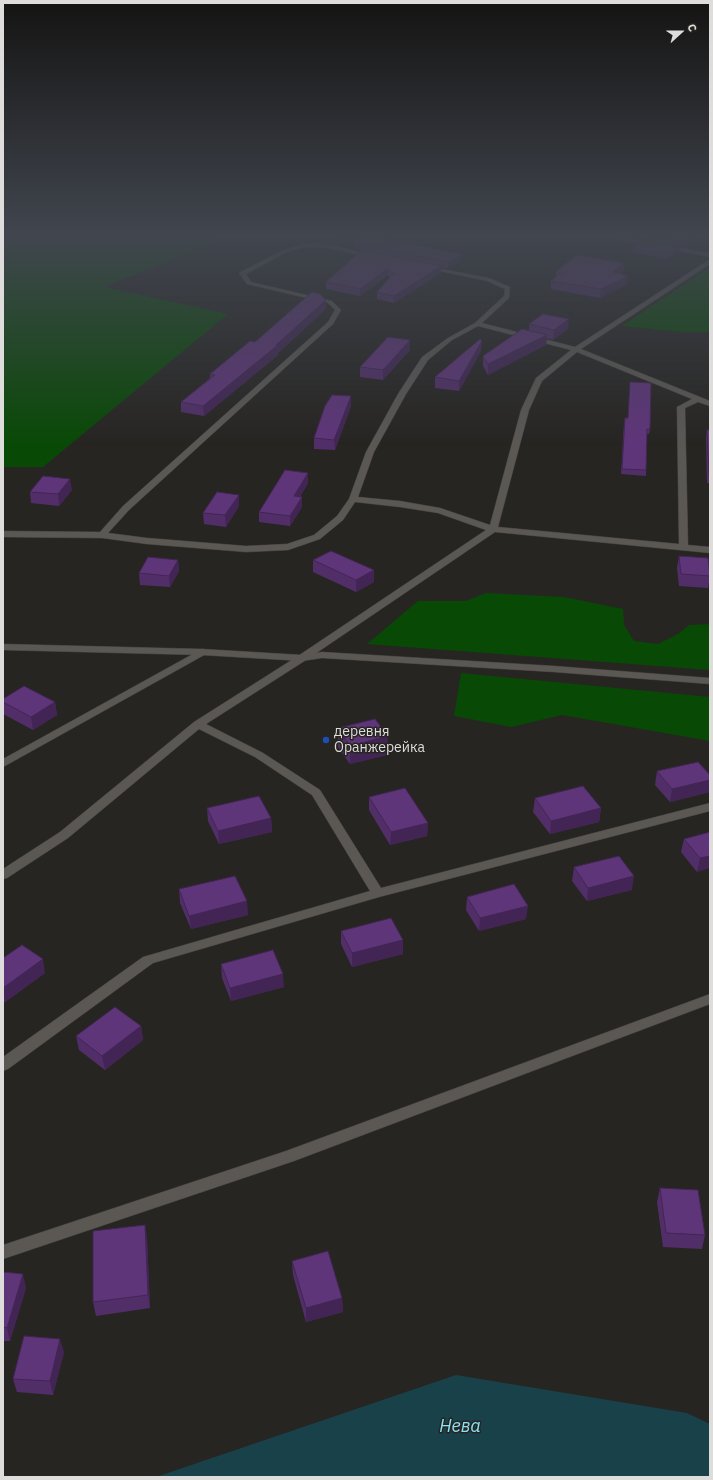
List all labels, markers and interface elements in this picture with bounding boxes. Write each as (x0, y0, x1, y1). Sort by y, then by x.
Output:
north arrow (661, 12, 701, 52)
text: С (684, 22, 700, 34)
place label: деревня Оранжерейка (334, 724, 425, 756)
marker: деревня Оранжерейка (321, 735, 331, 745)
water label: Нева (439, 1416, 481, 1438)

